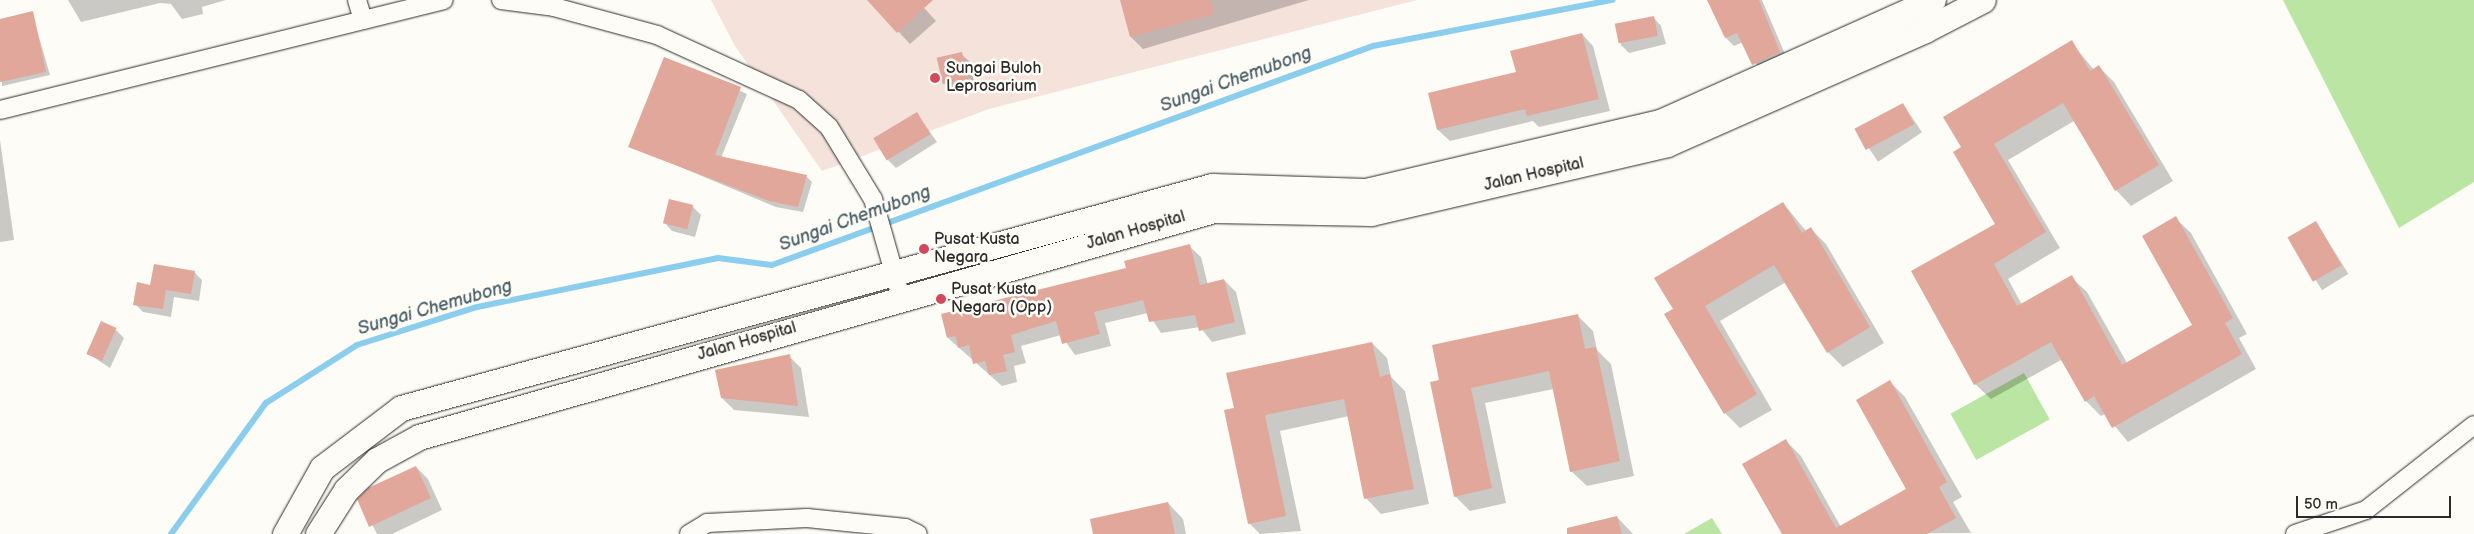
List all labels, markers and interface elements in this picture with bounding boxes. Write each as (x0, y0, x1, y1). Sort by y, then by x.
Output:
water label: Sungai Chemubong (1157, 43, 1315, 117)
place label: Sungai Buloh Leprosarium (946, 59, 1041, 97)
marker: Sungai Buloh Leprosarium (928, 71, 942, 85)
street label: Jalan Hospital (1482, 154, 1586, 196)
water label: Sungai Chemubong (776, 182, 934, 256)
street label: Jalan Hospital (1084, 208, 1188, 254)
place label: Pusat Kusta Negara (934, 230, 1020, 268)
marker: Pusat Kusta Negara (918, 243, 930, 255)
water label: Sungai Chemubong (355, 276, 515, 340)
place label: Pusat Kusta Negara (Opp) (951, 280, 1052, 318)
marker: Pusat Kusta Negara (Opp) (935, 293, 947, 305)
street label: Jalan Hospital (695, 319, 799, 365)
scale bar (2299, 486, 2454, 518)
text: 50 m (2304, 495, 2338, 514)

